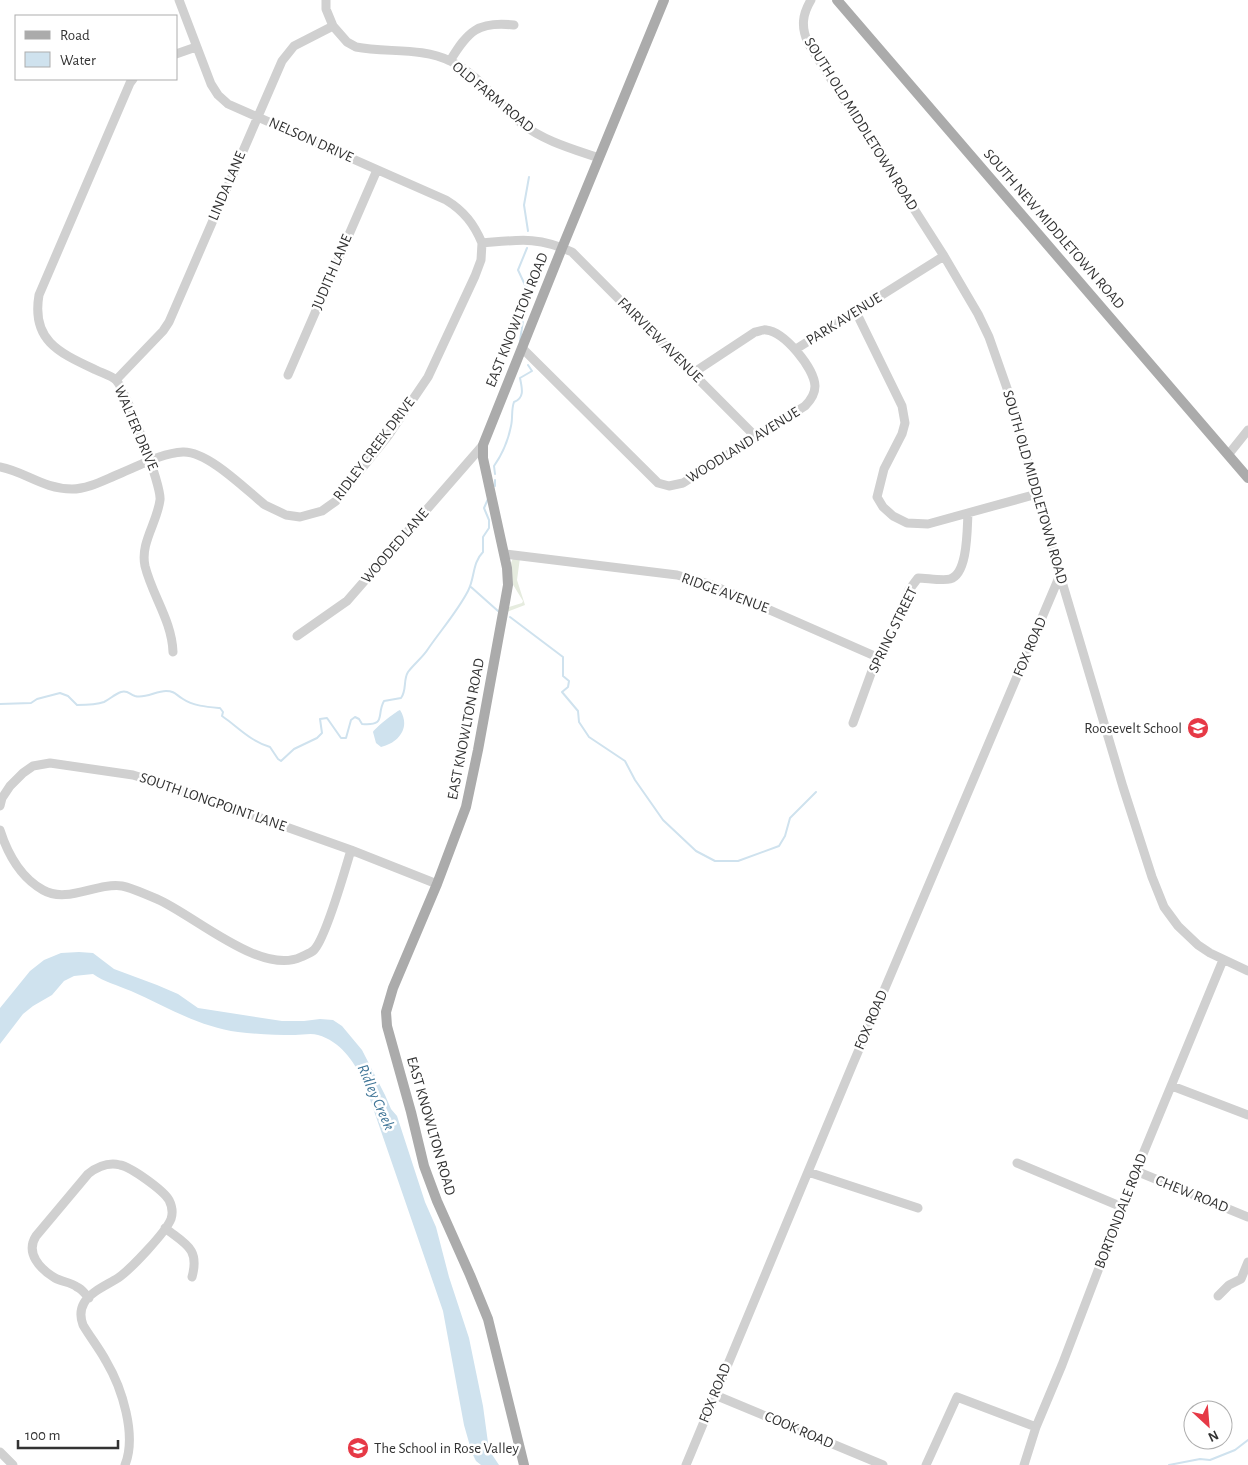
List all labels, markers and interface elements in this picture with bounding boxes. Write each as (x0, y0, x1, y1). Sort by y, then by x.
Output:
legend (15, 15, 178, 80)
text: Road (60, 28, 90, 43)
street label: SOUTH OLD MIDDLETOWN ROAD (801, 35, 921, 213)
text: Water (60, 53, 96, 68)
street label: OLD FARM ROAD (449, 59, 537, 135)
street label: NELSON DRIVE (267, 115, 355, 165)
street label: SOUTH NEW MIDDLETOWN ROAD (981, 146, 1127, 312)
street label: LINDA LANE (206, 149, 248, 223)
street label: JUDITH LANE (309, 232, 355, 312)
street label: EAST KNOWLTON ROAD (483, 250, 551, 389)
street label: PARK AVENUE (804, 290, 884, 348)
street label: FAIRVIEW AVENUE (615, 295, 705, 385)
street label: WALTER DRIVE (111, 384, 161, 472)
street label: SOUTH OLD MIDDLETOWN ROAD (1000, 388, 1070, 586)
street label: RIDLEY CREEK DRIVE (331, 395, 417, 503)
street label: WOODLAND AVENUE (684, 404, 802, 486)
street label: WOODED LANE (359, 506, 431, 586)
street label: RIDGE AVENUE (679, 570, 771, 616)
street label: SPRING STREET (866, 584, 920, 675)
street label: FOX ROAD (1011, 615, 1049, 679)
street label: EAST KNOWLTON ROAD (445, 657, 487, 801)
school or university icon: Roosevelt School (1186, 716, 1210, 740)
place label: Roosevelt School (1084, 721, 1182, 736)
street label: SOUTH LONGPOINT LANE (138, 770, 288, 834)
street label: FOX ROAD (852, 988, 890, 1052)
street label: EAST KNOWLTON ROAD (404, 1055, 458, 1197)
water label: Ridley Creek (354, 1062, 398, 1132)
street label: BORTONDALE ROAD (1092, 1151, 1150, 1271)
street label: CHEW ROAD (1153, 1173, 1231, 1215)
street label: FOX ROAD (696, 1361, 734, 1425)
north arrow (1183, 1400, 1233, 1450)
street label: COOK ROAD (762, 1409, 836, 1451)
scale bar (18, 1418, 118, 1450)
text: N (1206, 1427, 1221, 1444)
text: 100 m (25, 1428, 60, 1443)
school or university icon: The School in Rose Valley (346, 1436, 370, 1460)
place label: The School in Rose Valley (374, 1441, 519, 1456)

